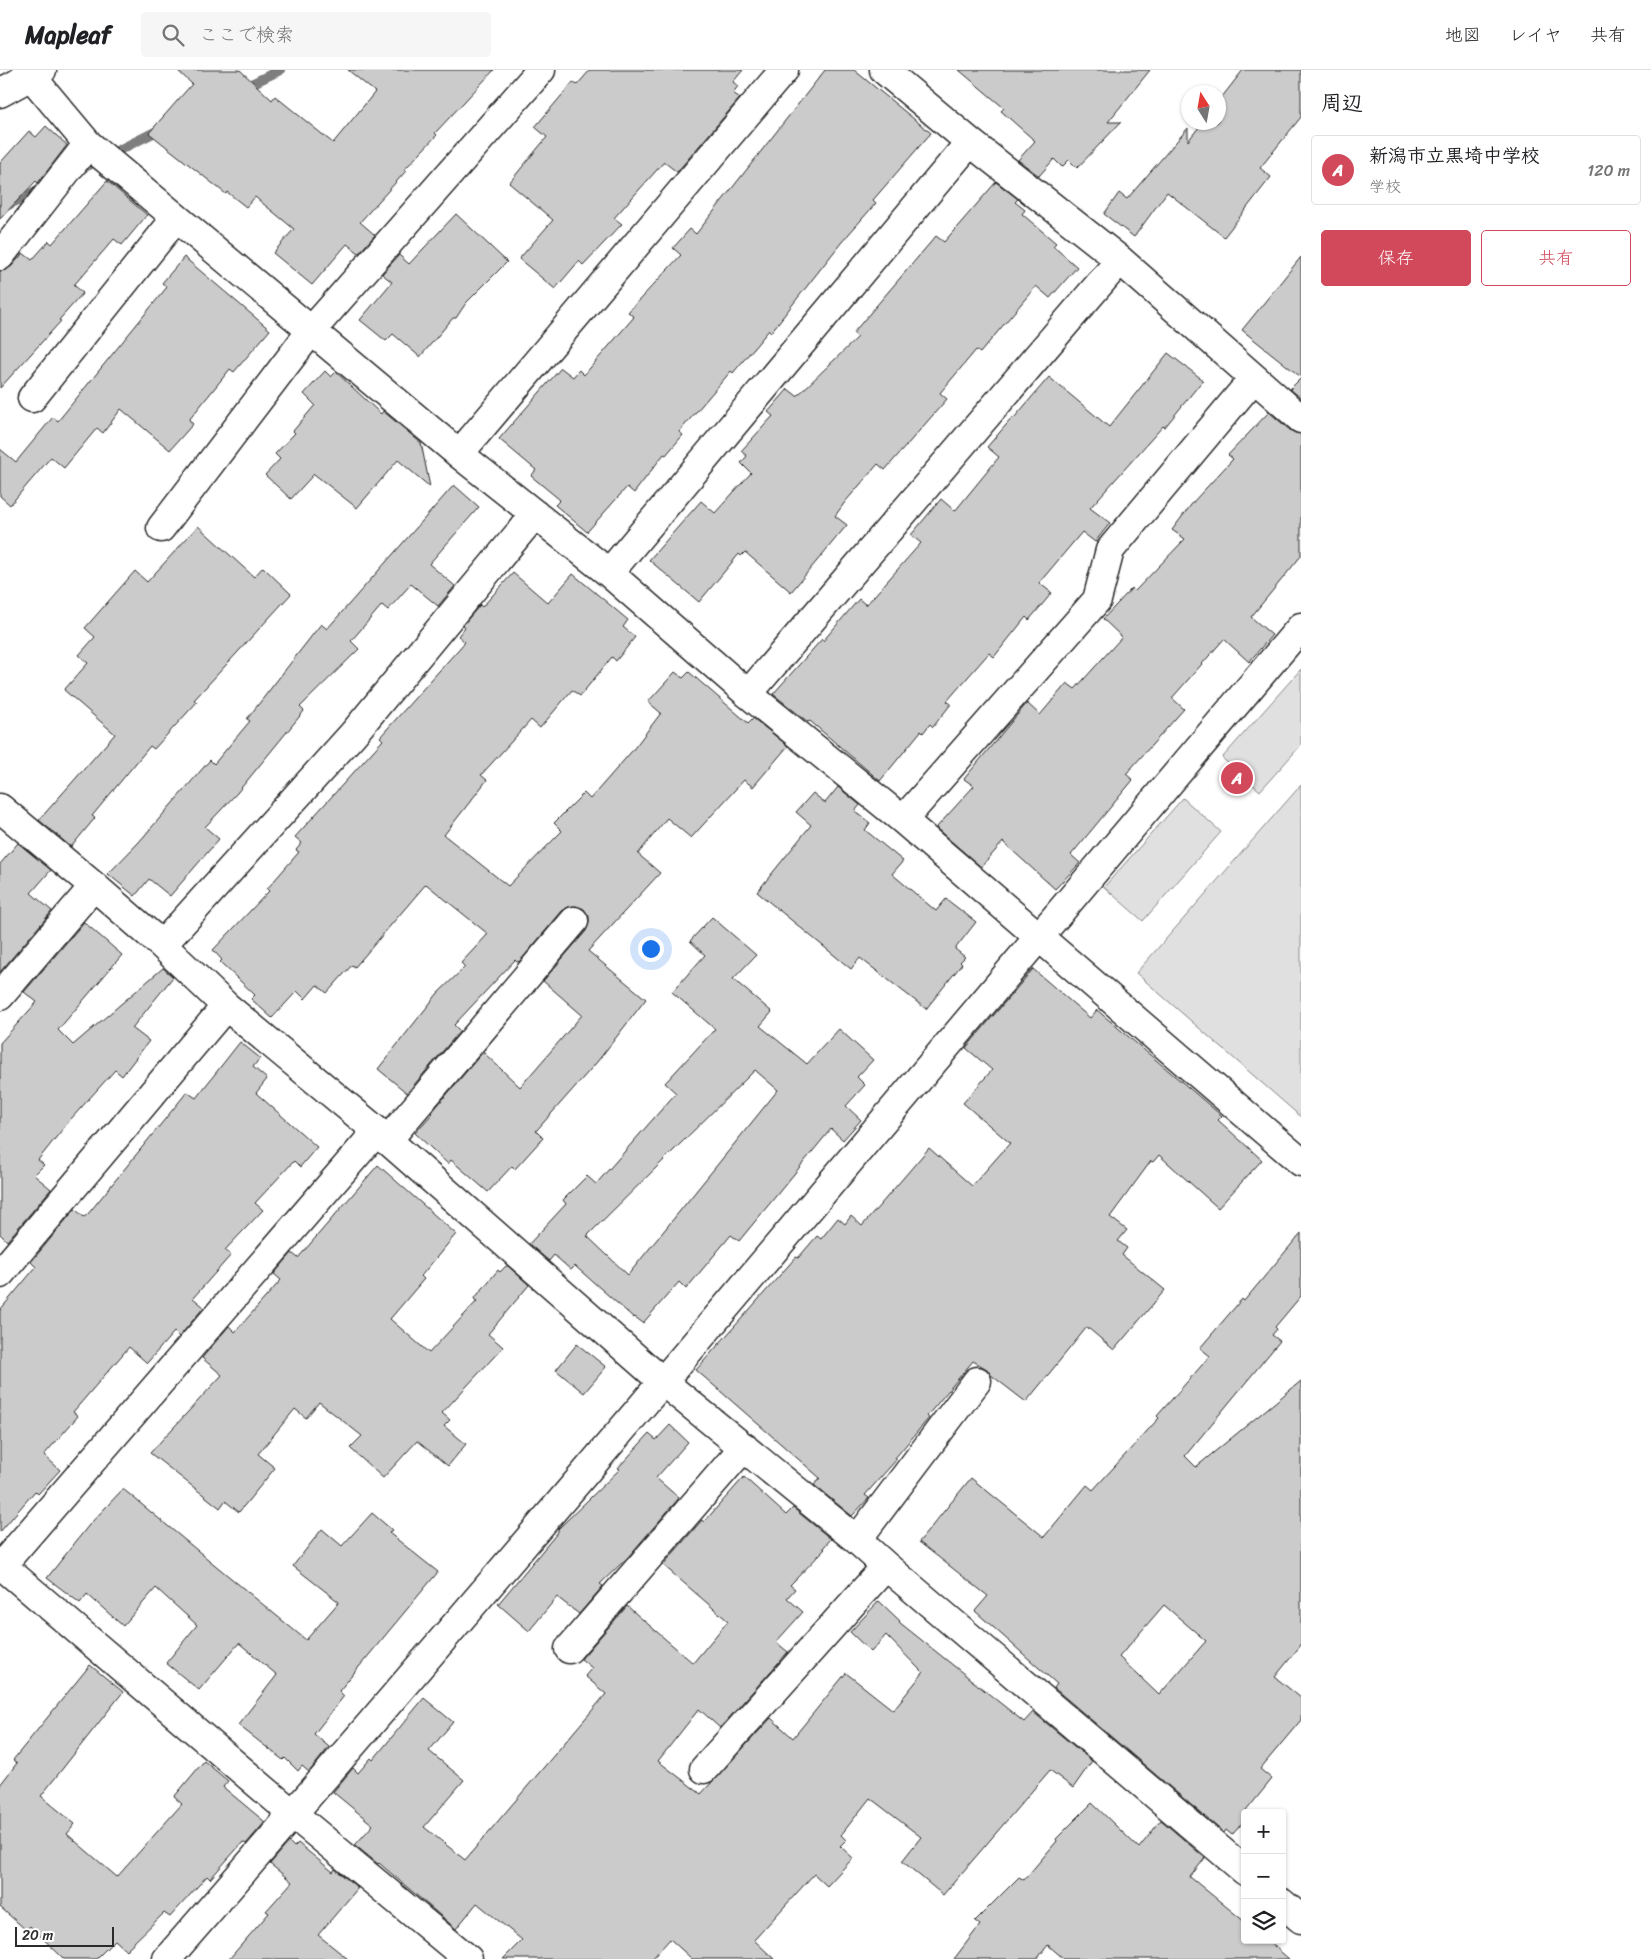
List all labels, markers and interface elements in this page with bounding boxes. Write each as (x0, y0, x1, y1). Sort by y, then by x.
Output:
search box (141, 12, 491, 57)
text: Mapleaf (25, 14, 111, 56)
text: ここで検索 (199, 18, 294, 51)
text: 地図 (1445, 19, 1481, 51)
text: レイヤ (1509, 19, 1562, 51)
text: 共有 (1590, 19, 1626, 51)
icon: search (159, 21, 187, 49)
text: 周辺 (1321, 84, 1363, 122)
north arrow (1181, 85, 1226, 130)
text: 新潟市立黒埼中学校 (1369, 139, 1540, 172)
text: A (1333, 156, 1343, 185)
text: 120 m (1587, 156, 1630, 185)
text: 学校 (1369, 172, 1401, 201)
button: 保存 (1321, 230, 1471, 286)
button: 共有 (1481, 230, 1631, 286)
pin: A (1221, 759, 1253, 797)
your location (638, 936, 664, 962)
map controls (1241, 1809, 1286, 1944)
button: + (1241, 1809, 1286, 1854)
button: − (1241, 1854, 1286, 1899)
button: layers (1241, 1899, 1286, 1944)
text: 20 m (22, 1923, 53, 1948)
scale bar (15, 1924, 114, 1947)

